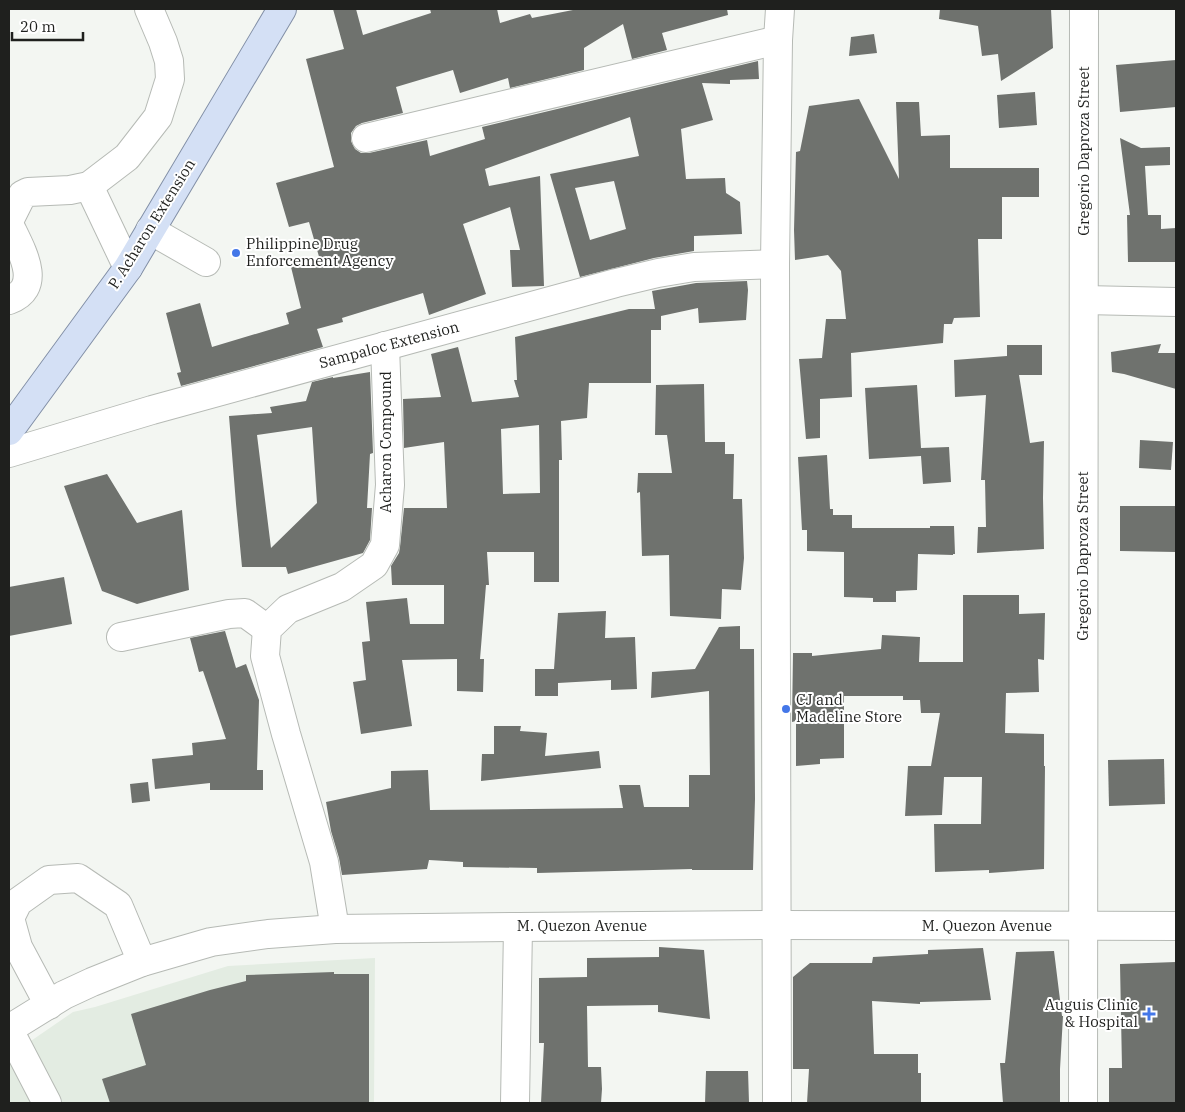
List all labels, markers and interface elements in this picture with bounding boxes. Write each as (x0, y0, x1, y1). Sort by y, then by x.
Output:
scale bar (12, 10, 84, 42)
text: 20 m (20, 17, 56, 36)
street label: Gregorio Daproza Street (1074, 66, 1093, 236)
street label: P. Acharon Extension (104, 155, 199, 292)
place label: Philippine Drug Enforcement Agency (246, 234, 393, 270)
marker: Philippine Drug Enforcement Agency (230, 247, 242, 259)
street label: Sampaloc Extension (317, 317, 461, 372)
street label: Acharon Compound (376, 371, 395, 513)
street label: Gregorio Daproza Street (1073, 471, 1092, 641)
place label: CJ and Madeline Store (796, 690, 902, 726)
marker: CJ and Madeline Store (780, 703, 792, 715)
street label: M. Quezon Avenue (517, 916, 647, 935)
street label: M. Quezon Avenue (922, 916, 1052, 935)
place label: Auguis Clinic & Hospital (1045, 995, 1138, 1031)
marker: Auguis Clinic & Hospital (1142, 1007, 1156, 1021)

